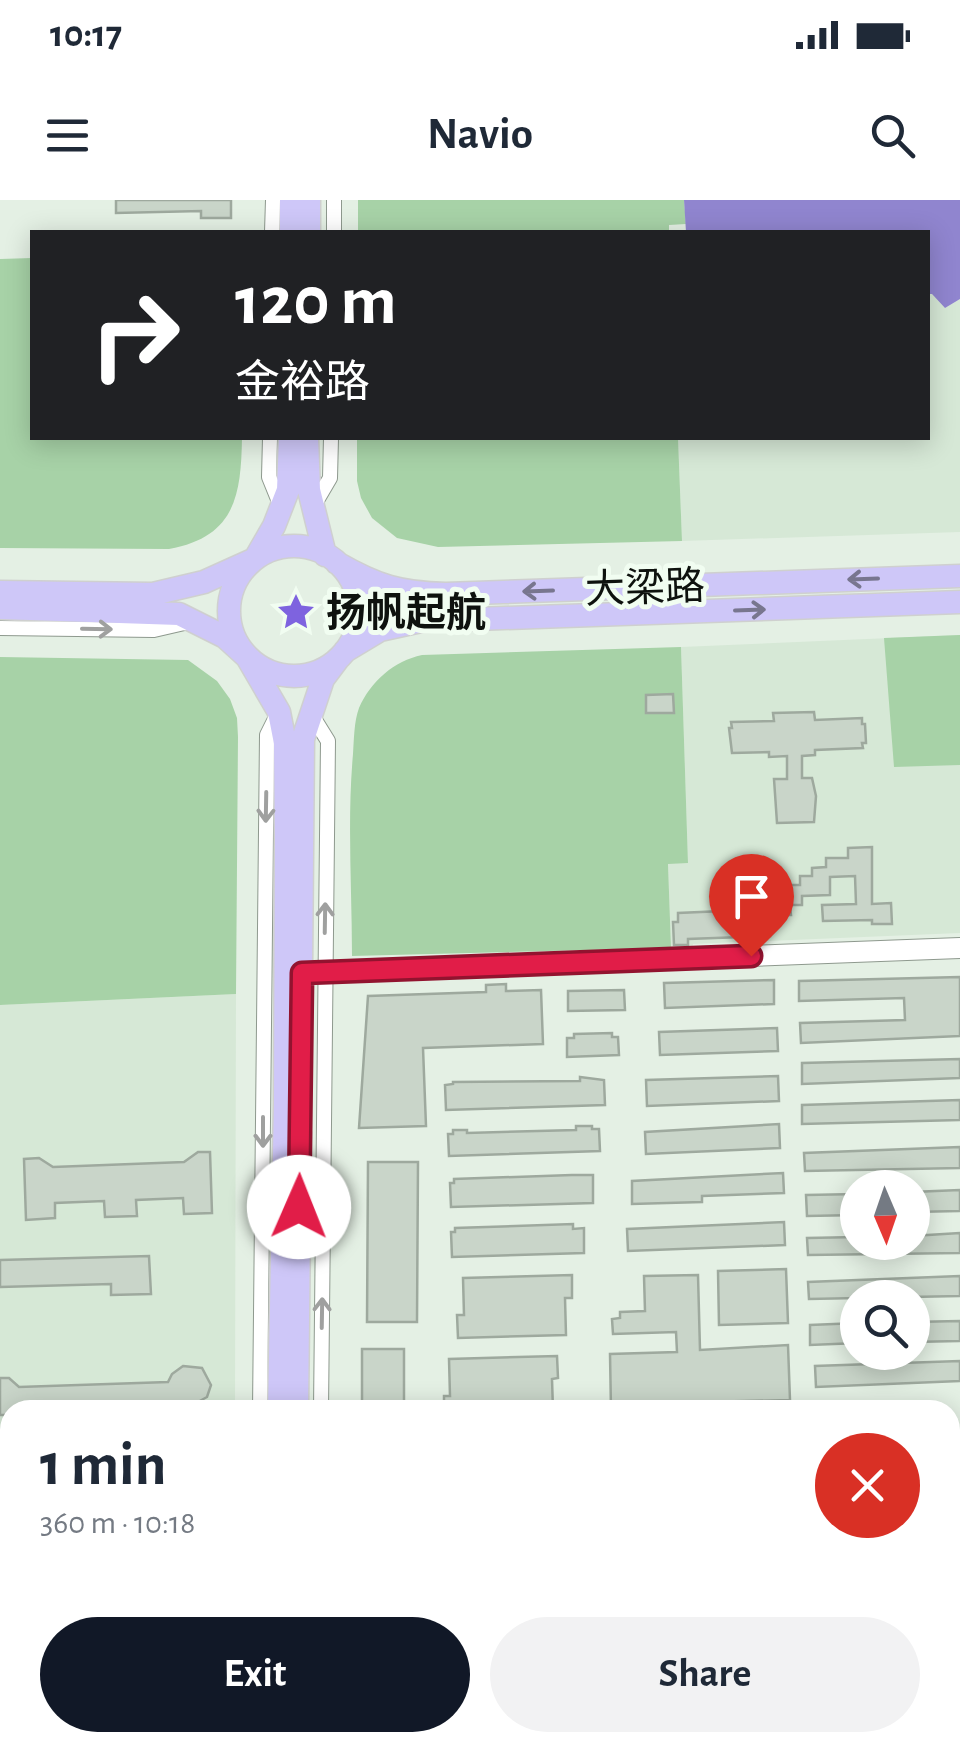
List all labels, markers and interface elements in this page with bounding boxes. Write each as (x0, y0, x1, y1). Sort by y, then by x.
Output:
text: 10:17 (50, 16, 122, 54)
icon: menu (40, 108, 95, 163)
icon: search (865, 108, 920, 163)
text: Navio (427, 112, 533, 157)
text: 120 m (235, 267, 397, 337)
icon: right (70, 270, 200, 400)
text: 金裕路 (235, 361, 370, 406)
street label: 大梁路 (584, 565, 706, 611)
one-way arrow (847, 570, 879, 589)
one-way arrow (522, 582, 554, 601)
place icon: 扬帆起航 (275, 591, 317, 633)
place label: 扬帆起航 (326, 591, 486, 634)
one-way arrow (734, 600, 766, 619)
one-way arrow (81, 620, 113, 639)
one-way arrow (257, 791, 276, 823)
pin (709, 854, 794, 957)
icon: arrive (724, 869, 779, 924)
one-way arrow (316, 902, 335, 934)
one-way arrow (254, 1116, 272, 1148)
position arrow (247, 1155, 351, 1259)
north arrow (840, 1170, 930, 1260)
map controls (840, 1170, 930, 1370)
button: search (840, 1280, 930, 1370)
one-way arrow (313, 1297, 332, 1329)
button: close (815, 1433, 920, 1538)
text: 1 min (40, 1436, 166, 1496)
text: 360 m · 10:18 (40, 1507, 195, 1539)
button: Exit (40, 1617, 470, 1732)
button: Share (490, 1617, 920, 1732)

